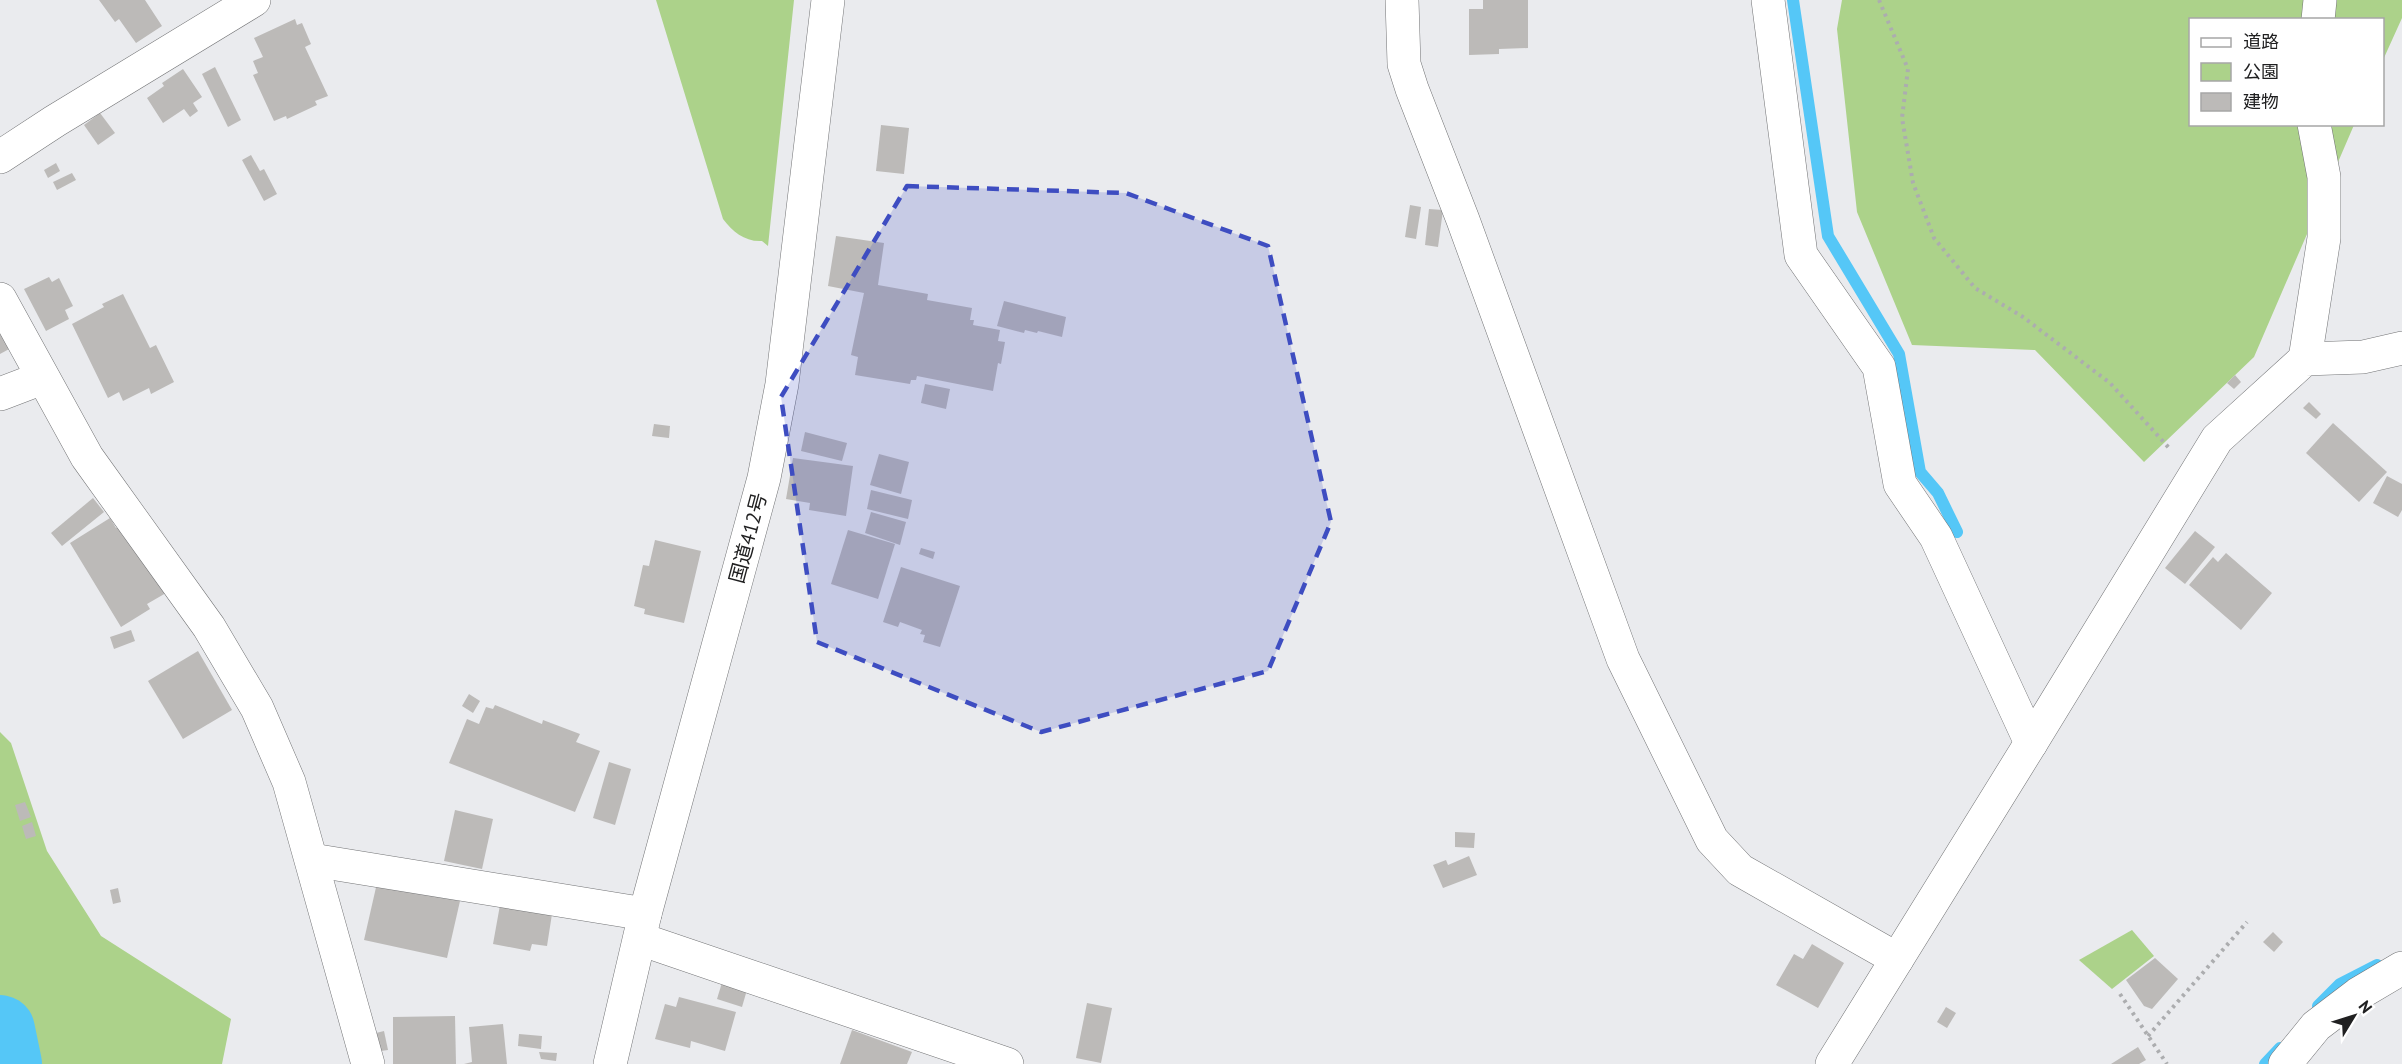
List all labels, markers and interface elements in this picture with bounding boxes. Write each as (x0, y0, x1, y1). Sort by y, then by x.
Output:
legend (2189, 18, 2384, 126)
text: 道路 (2243, 30, 2279, 53)
text: 公園 (2243, 60, 2279, 83)
text: 建物 (2243, 90, 2279, 113)
street label: 国道412号 (723, 490, 773, 586)
north arrow (2324, 986, 2384, 1046)
text: N (2355, 996, 2377, 1017)

